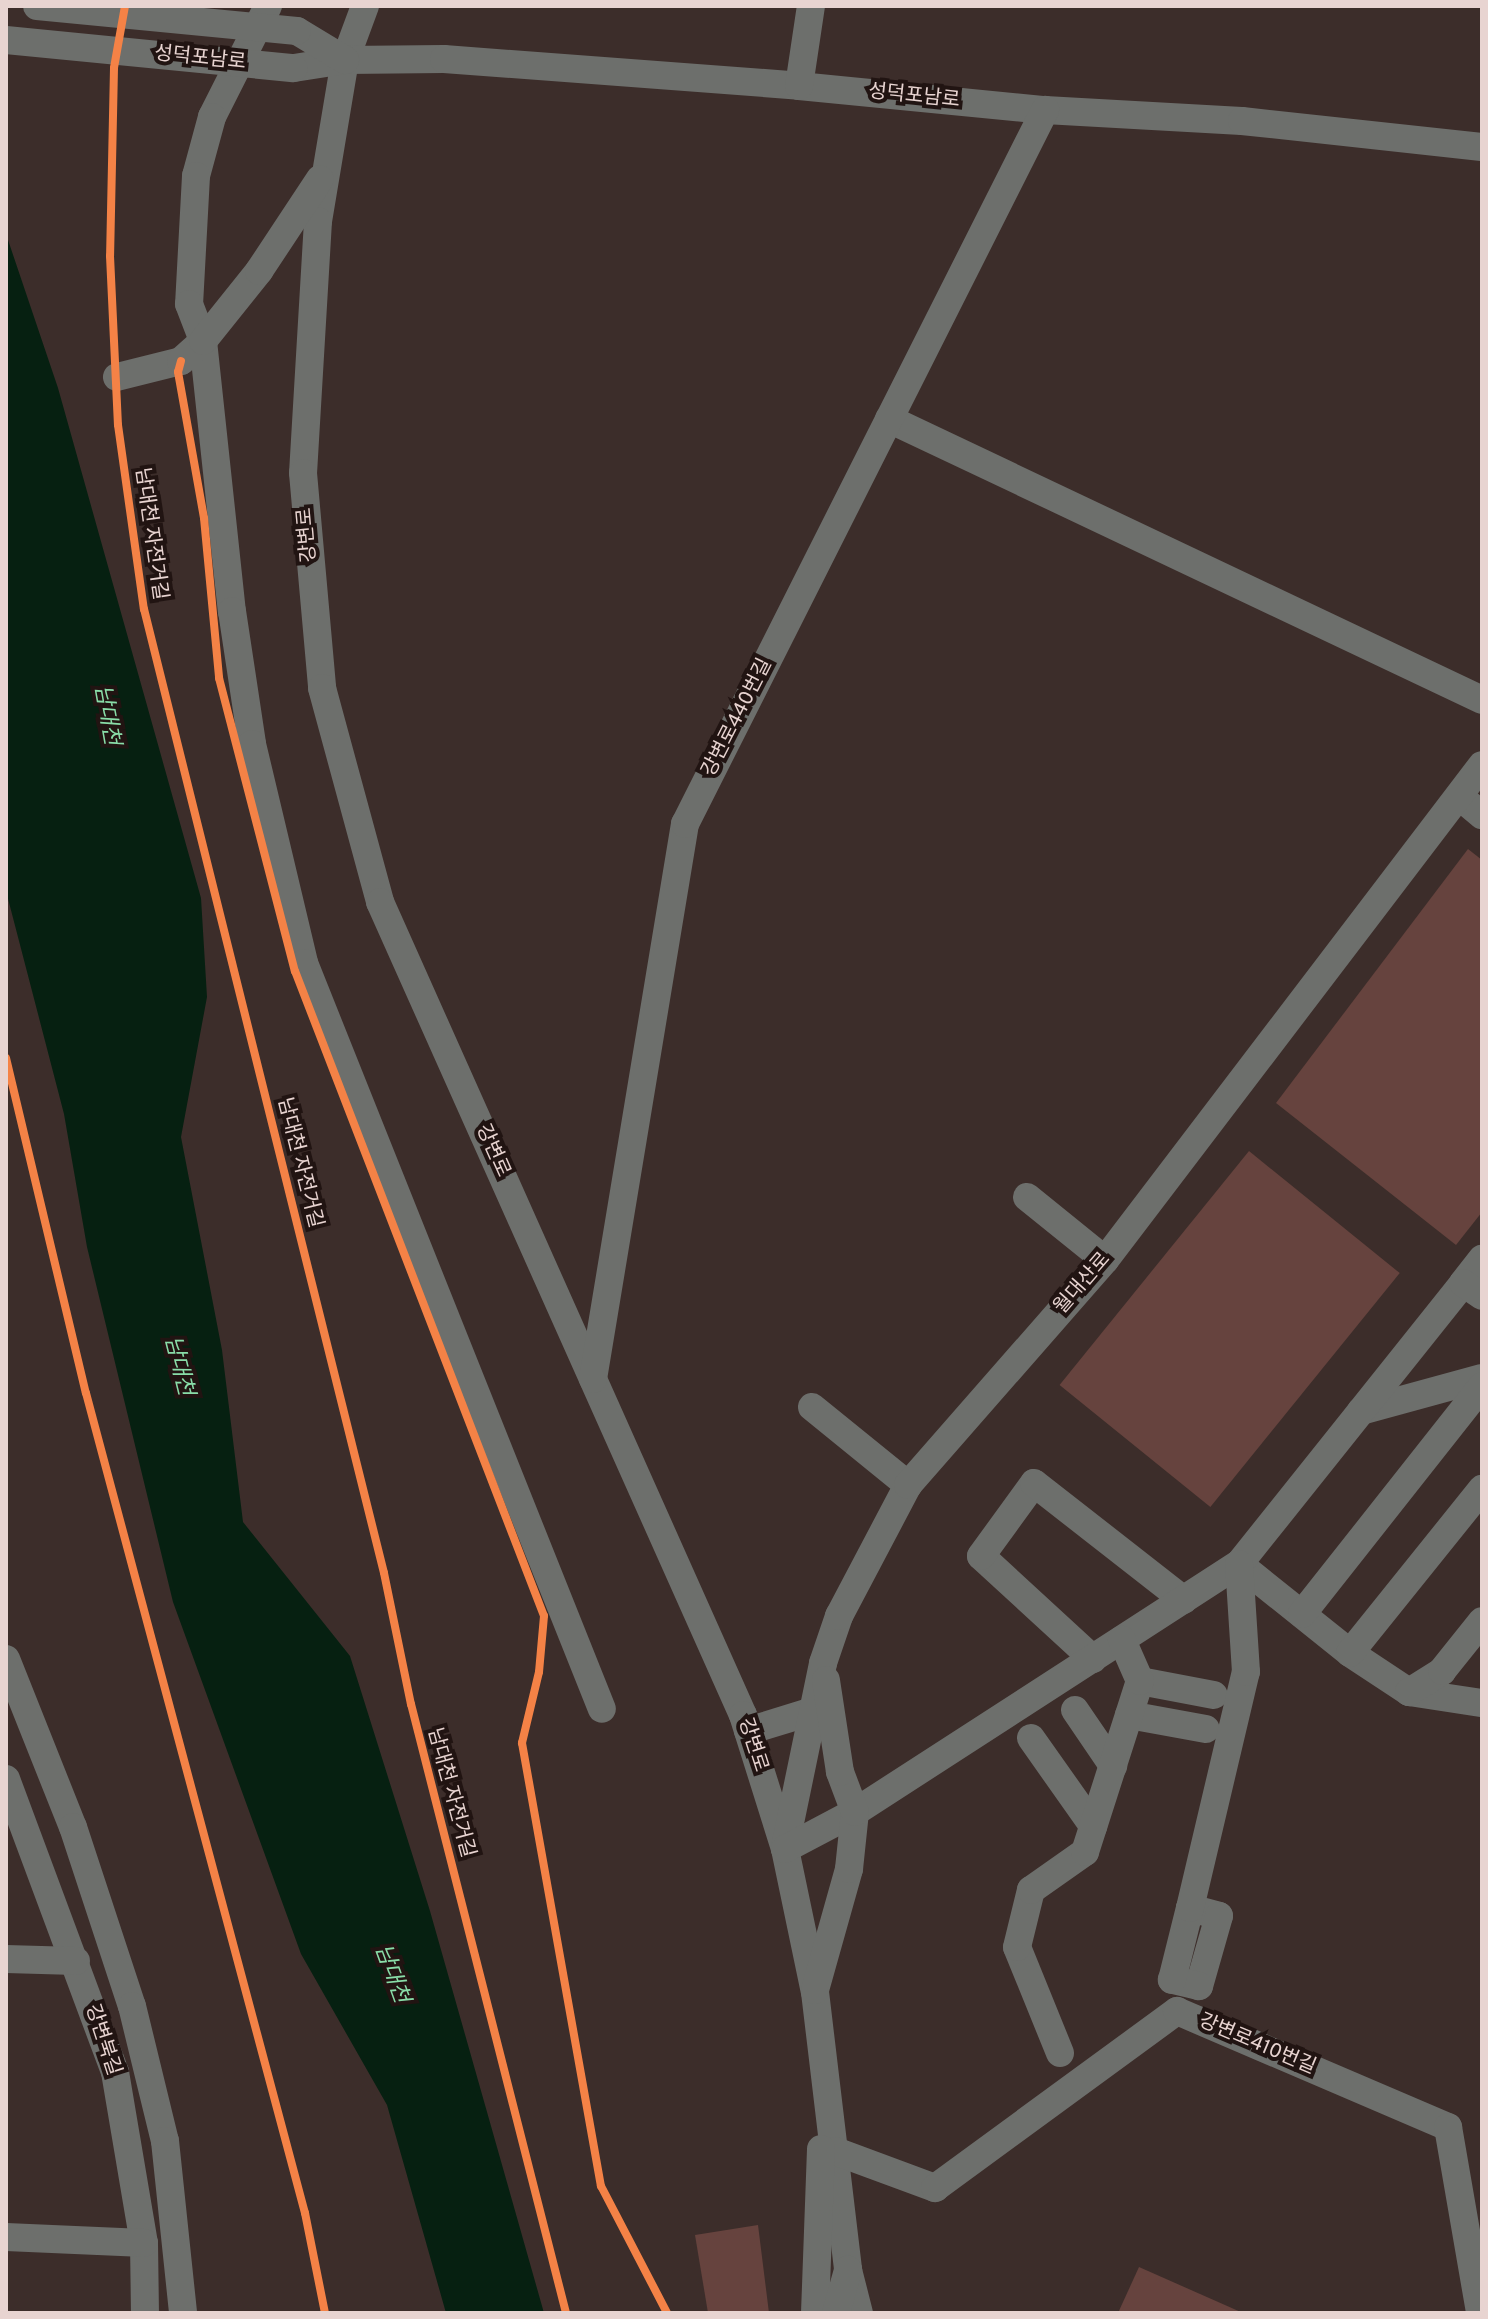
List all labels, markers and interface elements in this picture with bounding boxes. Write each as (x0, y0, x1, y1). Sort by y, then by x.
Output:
street label: 성덕포남로 (153, 42, 247, 76)
street label: 성덕포남로 (867, 80, 961, 114)
street label: 남대천 자전거길 (129, 466, 171, 602)
street label: 강변로 (294, 506, 322, 564)
street label: 강변로440번길 (698, 655, 778, 781)
water label: 남대천 (88, 683, 124, 747)
street label: 남대천 자전거길 (271, 1095, 327, 1231)
street label: 강변로 (470, 1121, 514, 1181)
street label: 월대산로 (1050, 1248, 1116, 1320)
water label: 남대천 (158, 1333, 198, 1399)
street label: 강변로 (732, 1715, 772, 1775)
street label: 남대천 자전거길 (421, 1725, 479, 1861)
water label: 남대천 (368, 1941, 414, 2007)
street label: 강변북길 (79, 2001, 125, 2079)
street label: 강변로410번길 (1195, 2010, 1319, 2080)

